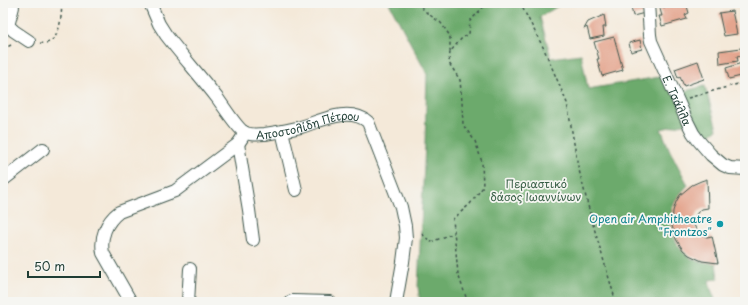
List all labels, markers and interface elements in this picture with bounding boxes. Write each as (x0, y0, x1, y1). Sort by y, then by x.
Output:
street label: Ε. Τσάλλα (659, 72, 696, 128)
street label: Αποστολίδη Πέτρου (255, 106, 362, 143)
park label: Περιαστικό δάσος Ιωαννίνων (491, 175, 581, 205)
place label: Open air Amphitheatre "Frontzos" (589, 210, 712, 240)
marker: Open air Amphitheatre "Frontzos" (715, 219, 725, 229)
scale bar (28, 253, 100, 279)
text: 50 m (34, 257, 65, 275)

